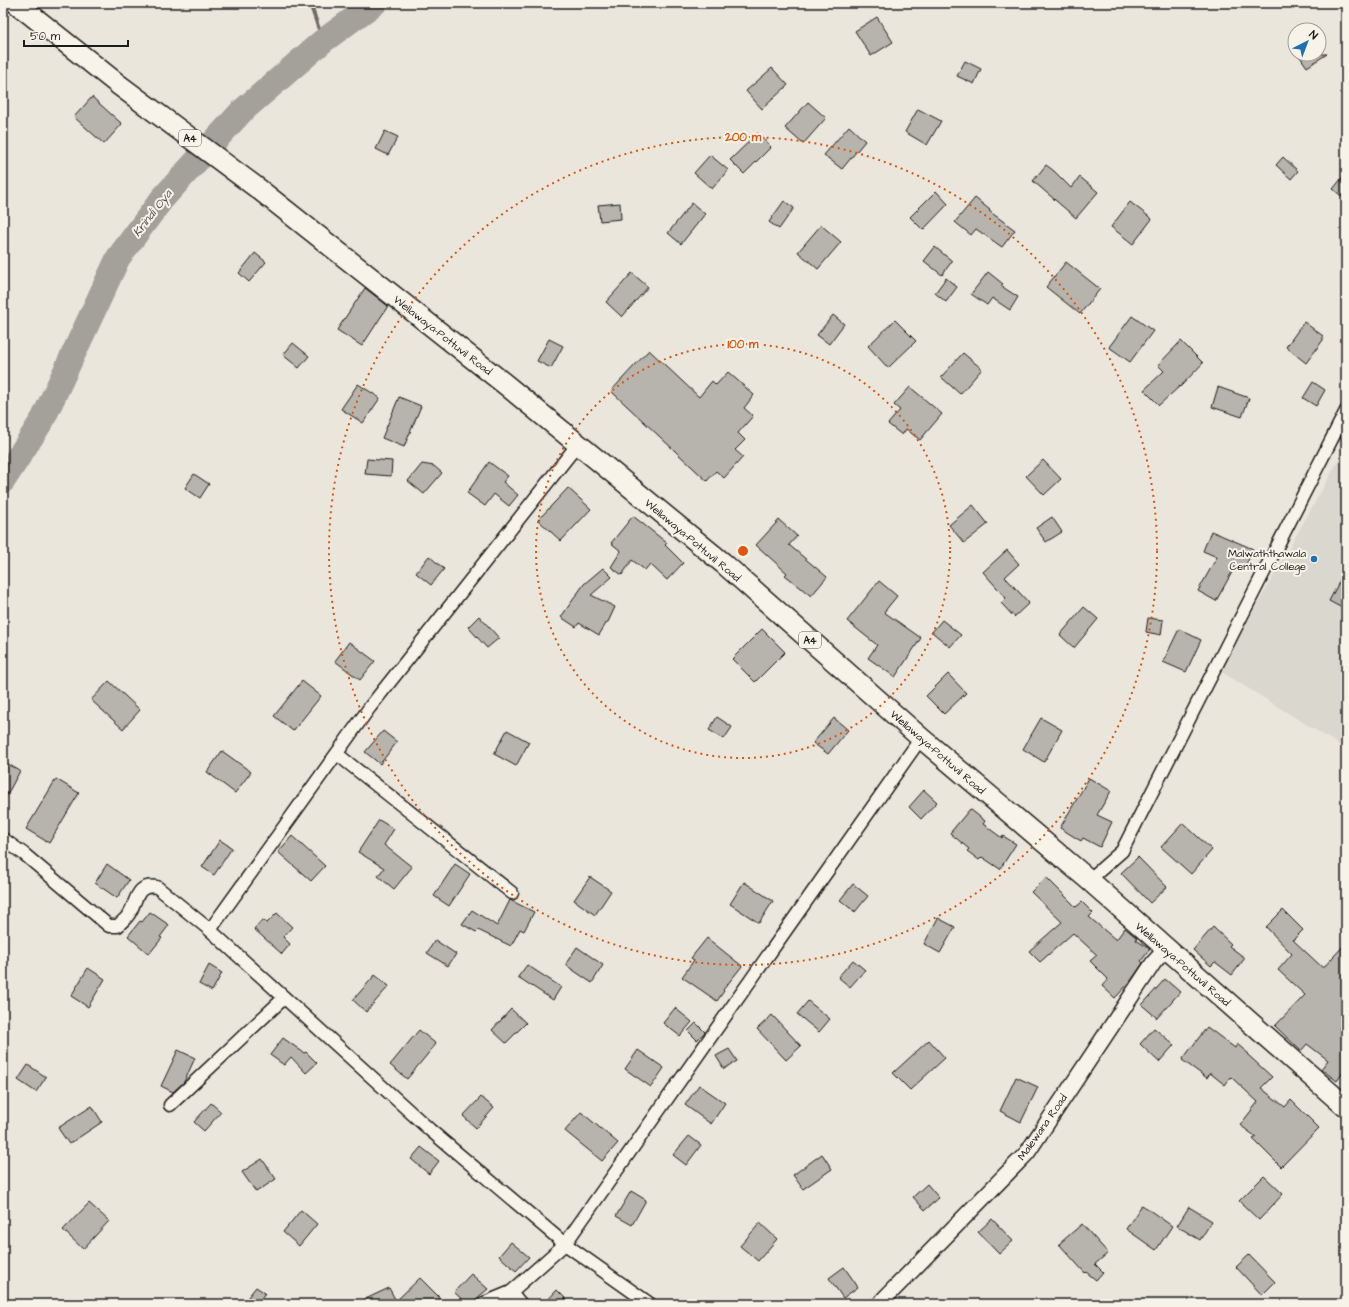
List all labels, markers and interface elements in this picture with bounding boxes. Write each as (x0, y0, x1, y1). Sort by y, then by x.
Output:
scale bar (24, 22, 128, 48)
north arrow (1287, 22, 1327, 62)
text: N (1306, 27, 1321, 43)
text: 50 m (30, 28, 61, 45)
text: 200 m (724, 129, 762, 146)
road number: A4 (179, 130, 201, 146)
water label: Krindi Oya (129, 186, 177, 240)
street label: Wellawaya-Pottuvil Road (390, 292, 495, 380)
text: 100 m (728, 336, 759, 353)
street label: Wellawaya-Pottuvil Road (641, 496, 744, 586)
centre of rings (736, 544, 750, 558)
place label: Malwaththawala Central College (1228, 546, 1306, 575)
marker: Malwaththawala Central College (1309, 554, 1319, 564)
road number: A4 (799, 632, 821, 648)
street label: Wellawaya-Pottuvil Road (886, 707, 989, 799)
street label: Wellawaya-Pottuvil Road (1131, 919, 1234, 1011)
street label: Malewana Road (1014, 1091, 1071, 1163)

